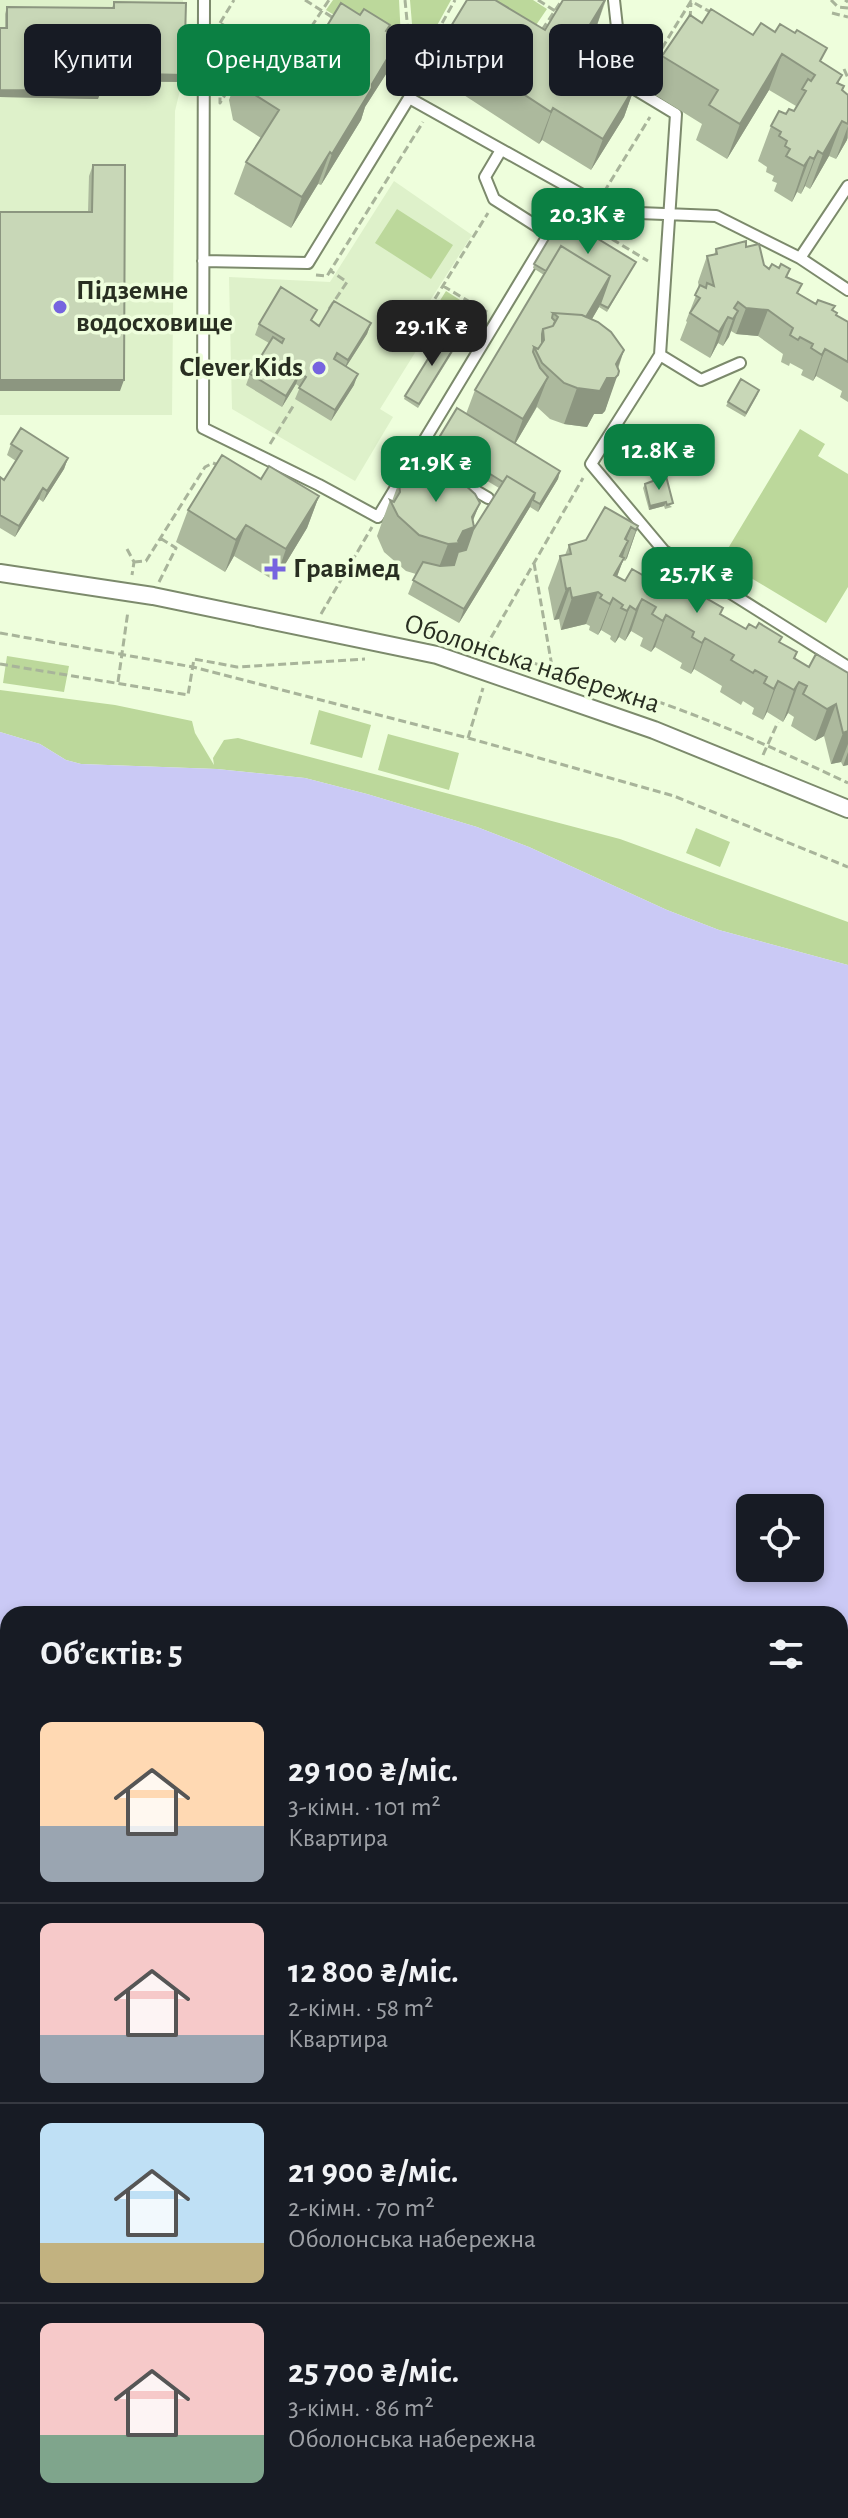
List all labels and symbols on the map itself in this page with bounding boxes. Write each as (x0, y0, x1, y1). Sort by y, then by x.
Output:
pin: 20.3K ₴ (514, 188, 662, 256)
place label: Підземне водосховище (76, 277, 233, 337)
marker: Підземне водосховище (51, 298, 69, 316)
pin: 29.1K ₴ (358, 300, 506, 368)
place label: Clever Kids (179, 354, 303, 382)
marker: Clever Kids (310, 359, 328, 377)
pin: 12.8K ₴ (585, 424, 733, 492)
pin: 21.9K ₴ (362, 436, 510, 504)
pin: 25.7K ₴ (623, 547, 771, 615)
place label: Гравімед (293, 555, 400, 583)
marker: Гравімед (264, 558, 286, 580)
street label: Оболонська набережна (401, 609, 663, 719)

